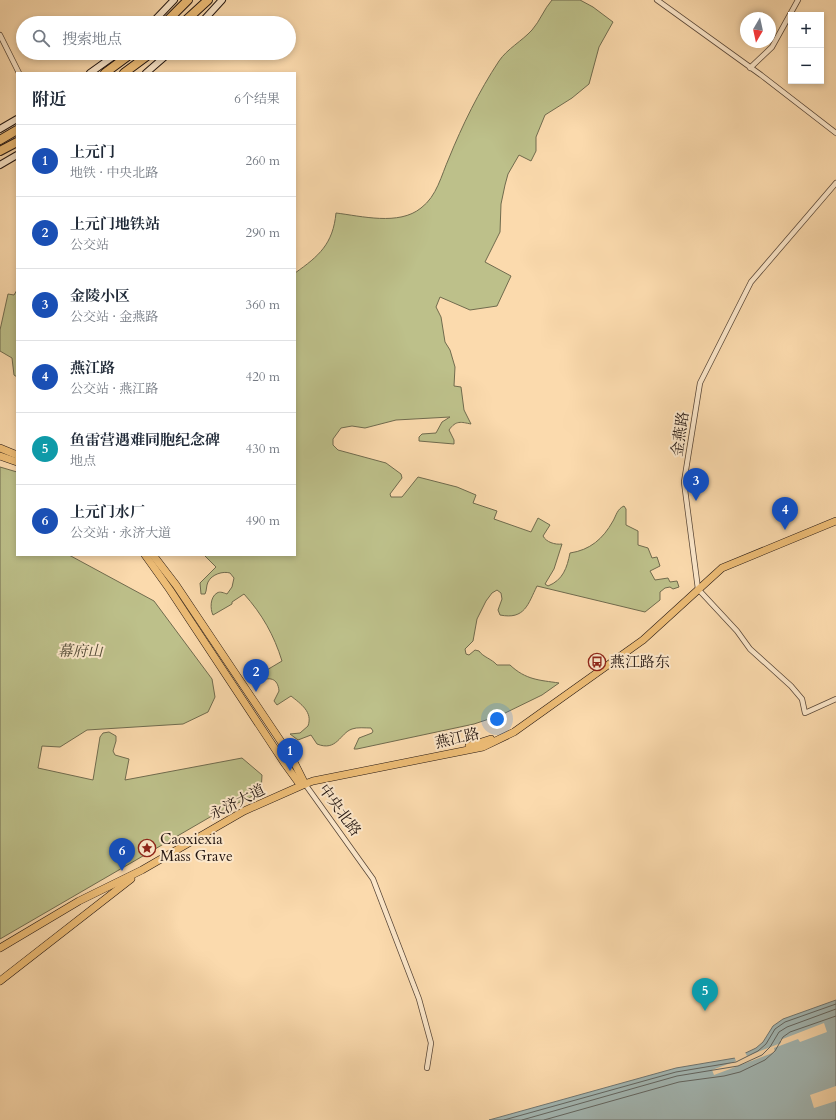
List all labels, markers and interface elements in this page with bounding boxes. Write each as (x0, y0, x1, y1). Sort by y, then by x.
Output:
north arrow (740, 12, 776, 48)
map controls (788, 12, 824, 84)
button: + (788, 12, 824, 48)
search box (16, 16, 296, 60)
icon: search (30, 27, 52, 49)
text: 搜索地点 (62, 29, 122, 49)
button: − (788, 48, 824, 84)
text: 附近 (32, 88, 66, 111)
text: 6个结果 (234, 90, 280, 108)
text: 上元门 (70, 142, 115, 162)
text: 1 (42, 152, 48, 170)
text: 260 m (246, 152, 280, 170)
text: 地铁 · 中央北路 (70, 164, 158, 182)
text: 上元门地铁站 (70, 214, 160, 234)
text: 2 (42, 224, 48, 242)
text: 290 m (246, 224, 280, 242)
text: 公交站 (70, 236, 109, 254)
text: 金陵小区 (70, 286, 130, 306)
text: 3 (42, 296, 48, 314)
text: 360 m (246, 296, 280, 314)
text: 公交站 · 金燕路 (70, 308, 158, 326)
text: 燕江路 (70, 358, 115, 378)
text: 4 (42, 368, 48, 386)
text: 420 m (246, 368, 280, 386)
text: 公交站 · 燕江路 (70, 380, 158, 398)
street label: 金燕路 (667, 410, 693, 458)
text: 鱼雷营遇难同胞纪念碑 (70, 430, 220, 450)
text: 5 (42, 440, 48, 458)
text: 430 m (246, 440, 280, 458)
text: 地点 (70, 452, 96, 470)
pin: 3 (683, 468, 709, 501)
pin: 4 (772, 497, 798, 530)
text: 上元门水厂 (70, 502, 145, 522)
text: 6 (42, 512, 48, 530)
text: 490 m (246, 512, 280, 530)
text: 公交站 · 永济大道 (70, 524, 171, 542)
park label: 幕府山 (57, 641, 104, 661)
bus stop icon: 燕江路东 (587, 652, 607, 672)
place label: 燕江路东 (610, 652, 670, 672)
pin: 2 (243, 659, 269, 692)
your location (487, 709, 507, 729)
street label: 燕江路 (433, 723, 481, 753)
pin: 1 (277, 738, 303, 771)
street label: 永济大道 (206, 779, 268, 825)
street label: 中央北路 (314, 780, 366, 840)
place label: Caoxiexia Mass Grave (160, 829, 233, 866)
pin: 6 (109, 838, 135, 871)
place icon: Caoxiexia Mass Grave (137, 838, 157, 858)
pin: 5 (692, 978, 718, 1011)

